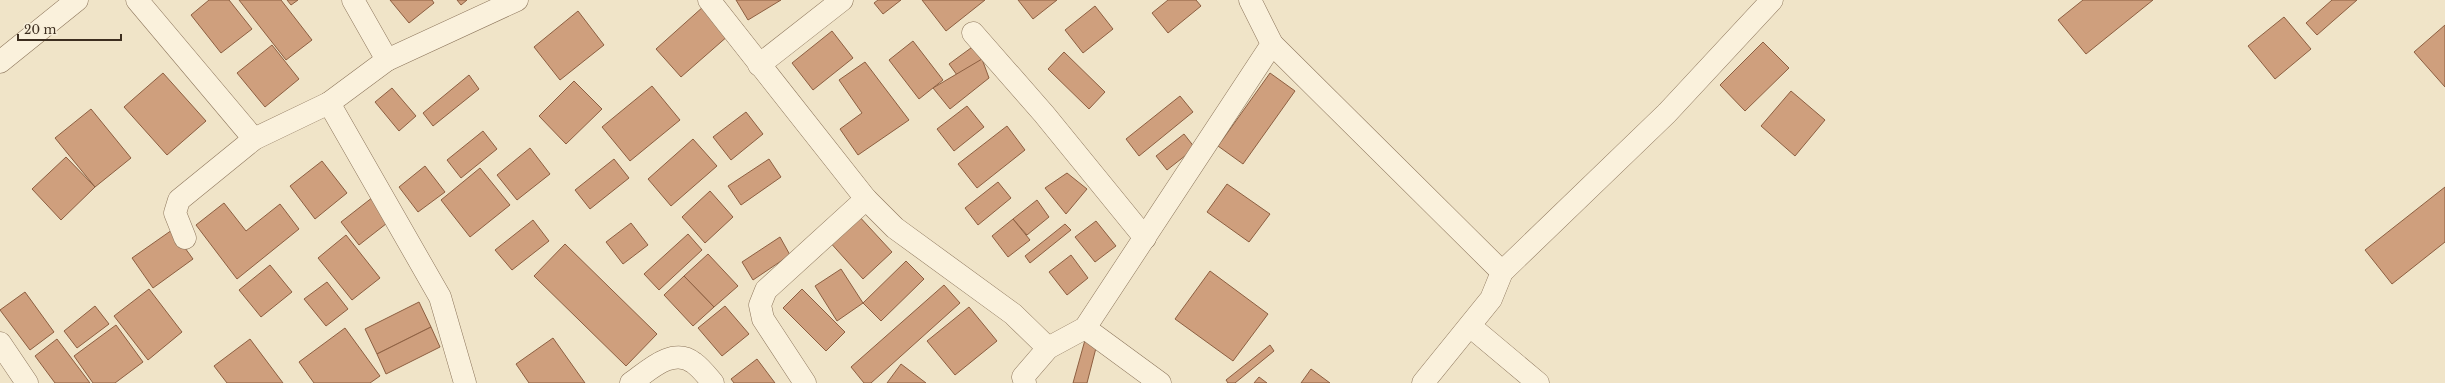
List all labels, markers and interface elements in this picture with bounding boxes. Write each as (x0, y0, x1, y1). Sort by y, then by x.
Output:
scale bar (18, 16, 121, 42)
text: 20 m (24, 22, 56, 37)

